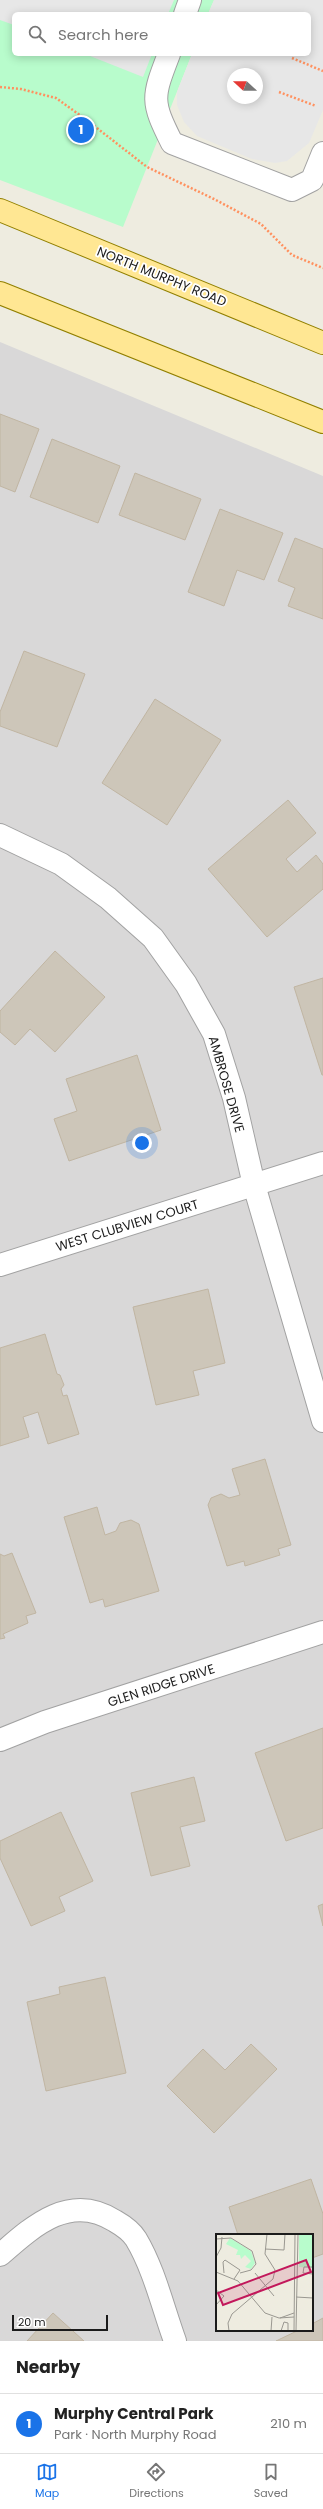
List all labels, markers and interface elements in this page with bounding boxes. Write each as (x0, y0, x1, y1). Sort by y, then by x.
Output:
search box (12, 12, 311, 56)
icon: search (26, 23, 48, 45)
text: Search here (58, 24, 148, 45)
north arrow (227, 68, 263, 104)
pin: 1 (68, 115, 94, 145)
street label: NORTH MURPHY ROAD (94, 242, 229, 311)
street label: AMBROSE DRIVE (204, 1034, 249, 1135)
your location (132, 1133, 152, 1153)
street label: WEST CLUBVIEW COURT (53, 1195, 201, 1256)
street label: GLEN RIDGE DRIVE (105, 1659, 217, 1712)
inset map (216, 2234, 313, 2331)
scale bar (12, 2313, 108, 2332)
text: 20 m (18, 2314, 46, 2330)
text: Nearby (16, 2355, 80, 2379)
text: Murphy Central Park (54, 2403, 214, 2424)
text: 1 (27, 2414, 31, 2433)
text: 210 m (270, 2414, 307, 2433)
text: Park · North Murphy Road (54, 2425, 216, 2444)
tab: Map (35, 2461, 59, 2502)
tab: Directions (129, 2461, 184, 2502)
tab: Saved (254, 2461, 288, 2502)

